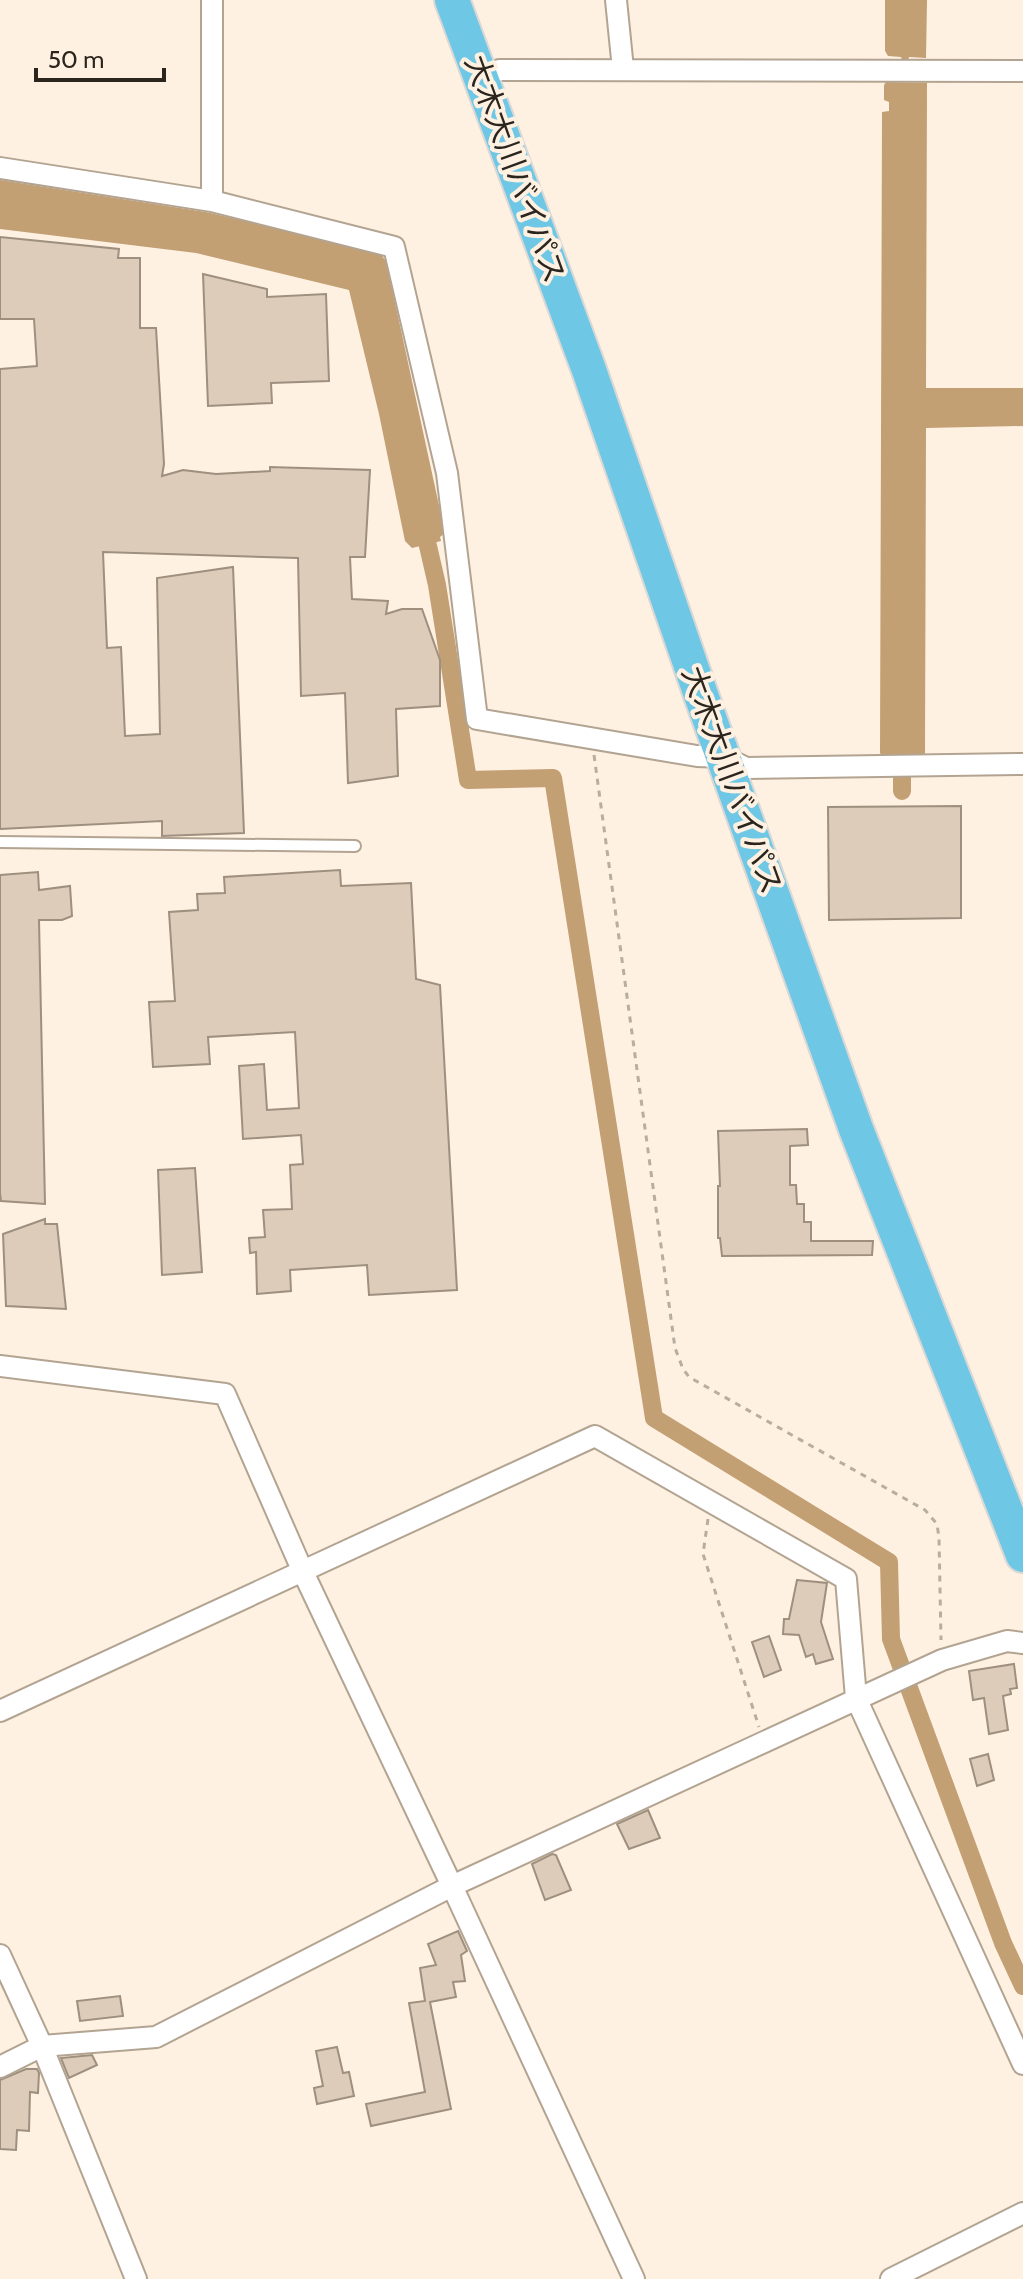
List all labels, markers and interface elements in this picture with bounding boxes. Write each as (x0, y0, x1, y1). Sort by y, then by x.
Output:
scale bar (36, 32, 164, 82)
text: 50 m (48, 45, 104, 74)
street label: 大木大川バイパス (457, 50, 574, 288)
street label: 大木大川バイパス (674, 661, 791, 899)

